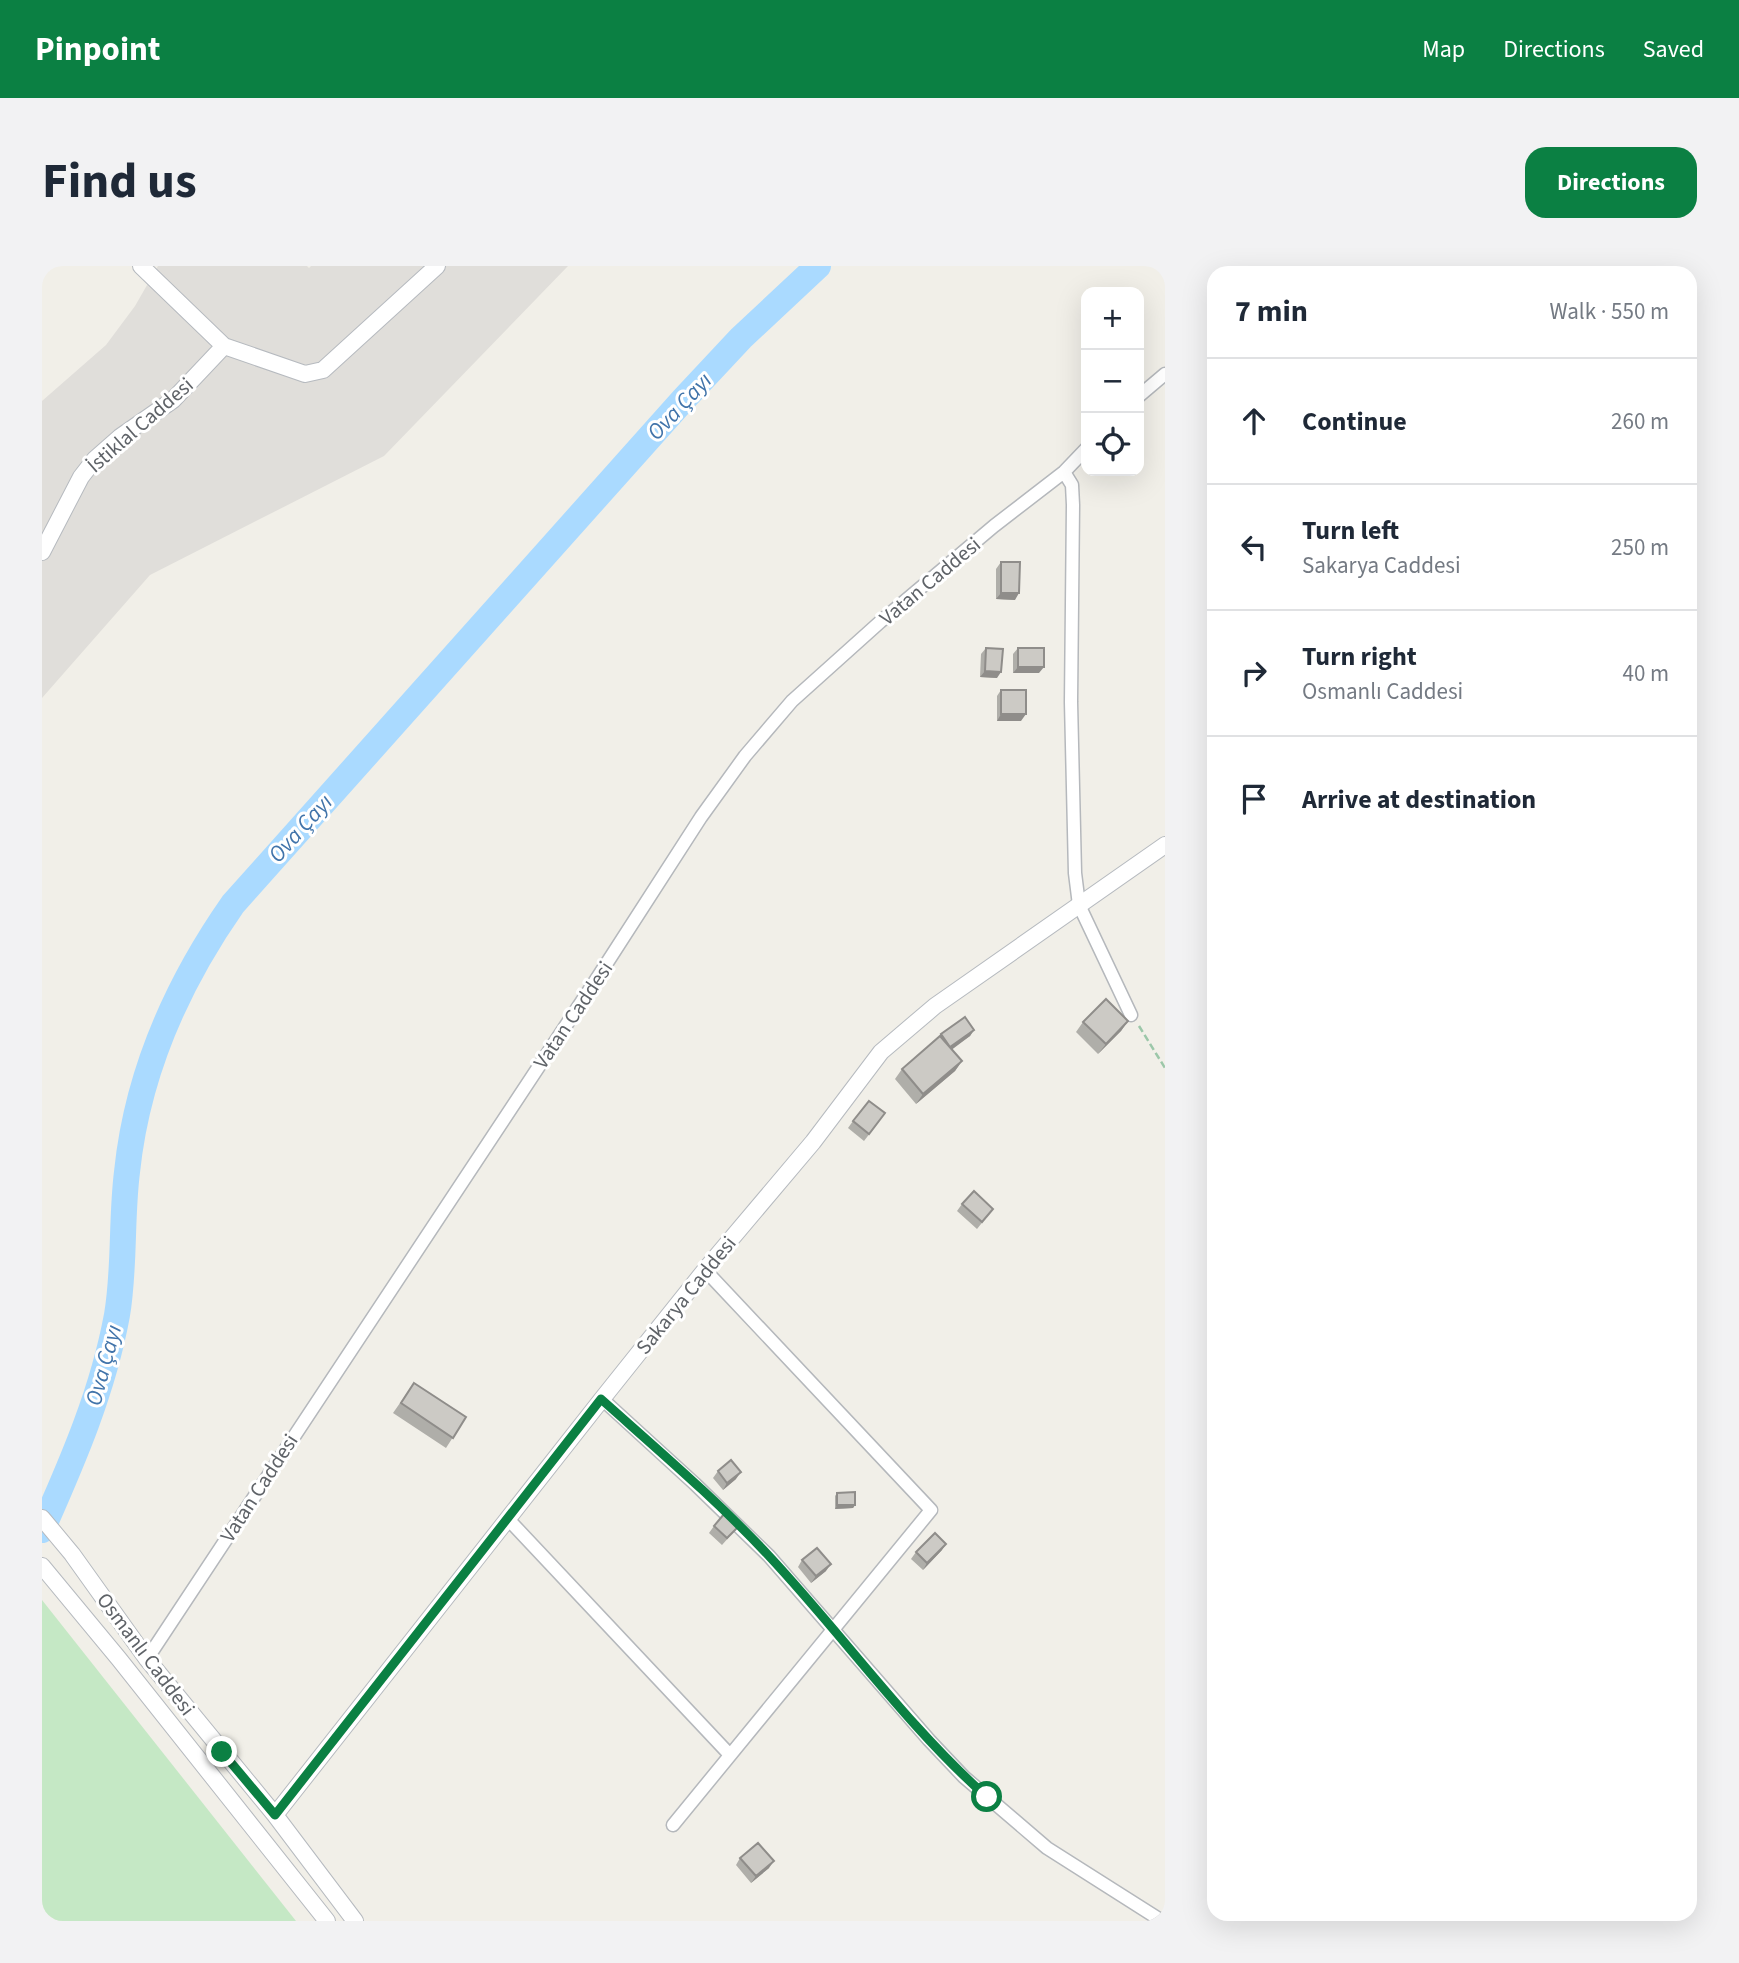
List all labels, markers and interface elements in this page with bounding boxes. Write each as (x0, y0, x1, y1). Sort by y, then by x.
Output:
text: Pinpoint (35, 26, 161, 73)
text: Map (1422, 32, 1465, 67)
text: Directions (1503, 32, 1605, 67)
text: Saved (1643, 32, 1704, 67)
text: Find us (42, 147, 197, 217)
button: Directions (1525, 147, 1697, 218)
map controls (1081, 287, 1144, 476)
button: + (1081, 287, 1144, 350)
text: 7 min (1235, 290, 1308, 333)
text: Walk · 550 m (1550, 295, 1669, 328)
button: − (1081, 350, 1144, 413)
water label: Ova Çayı (639, 365, 720, 448)
street label: İstiklal Caddesi (80, 370, 200, 480)
icon: ahead (1235, 402, 1273, 440)
text: Continue (1302, 403, 1407, 440)
text: 260 m (1611, 405, 1669, 438)
button: locate (1081, 413, 1144, 476)
text: Turn left (1302, 512, 1399, 549)
icon: left (1235, 528, 1273, 566)
street label: Vatan Caddesi (873, 530, 987, 632)
text: 250 m (1611, 531, 1669, 564)
text: Sakarya Caddesi (1302, 549, 1461, 582)
text: Turn right (1302, 638, 1417, 675)
icon: right (1235, 654, 1273, 692)
text: 40 m (1622, 657, 1669, 690)
text: Osmanlı Caddesi (1302, 675, 1463, 708)
icon: arrive (1235, 780, 1273, 818)
text: Arrive at destination (1302, 781, 1536, 818)
water label: Ova Çayı (261, 787, 340, 870)
street label: Vatan Caddesi (526, 955, 620, 1075)
street label: Sakarya Caddesi (629, 1229, 743, 1361)
water label: Ova Çayı (77, 1321, 130, 1409)
street label: Vatan Caddesi (213, 1428, 305, 1548)
street label: Osmanlı Caddesi (90, 1586, 202, 1722)
route end (206, 1736, 237, 1767)
route start (971, 1781, 1002, 1812)

